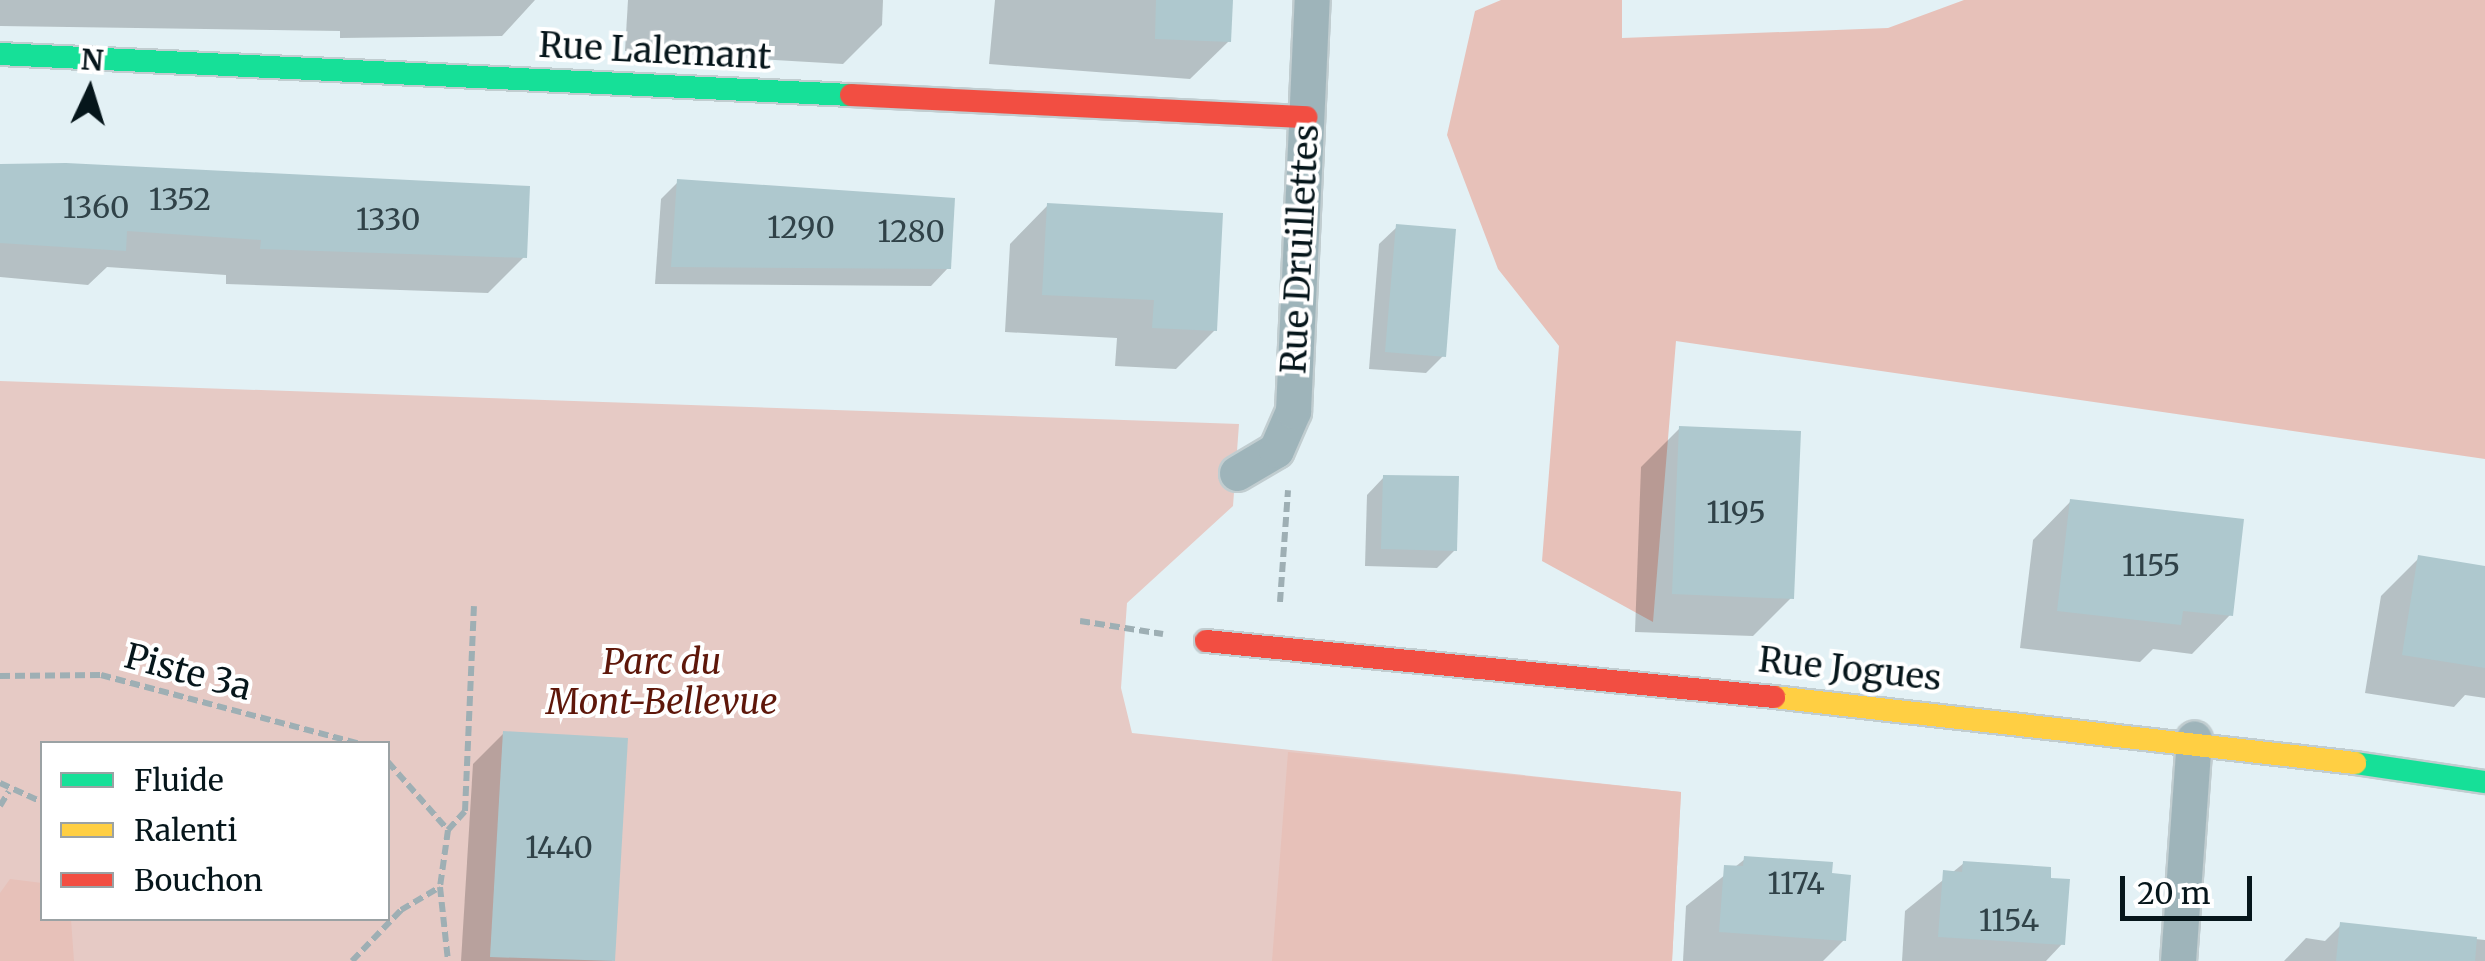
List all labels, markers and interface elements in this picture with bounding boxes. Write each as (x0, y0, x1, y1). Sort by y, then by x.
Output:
street label: Rue Lalemant (538, 24, 772, 78)
north arrow (40, 40, 140, 140)
text: N (80, 41, 104, 79)
street label: Rue Druillettes (1272, 123, 1328, 375)
house number: 1352 (149, 181, 211, 217)
house number: 1360 (63, 189, 129, 225)
house number: 1330 (356, 201, 420, 237)
house number: 1290 (767, 209, 835, 245)
house number: 1280 (877, 213, 945, 249)
house number: 1195 (1706, 494, 1766, 530)
house number: 1155 (2122, 547, 2180, 583)
street label: Piste 3a (120, 635, 256, 709)
street label: Rue Jogues (1756, 639, 1944, 699)
park label: Parc du Mont-Bellevue (546, 641, 778, 723)
legend (40, 741, 390, 921)
text: Fluide (134, 761, 224, 799)
text: Ralenti (134, 811, 237, 849)
house number: 1440 (525, 829, 593, 865)
scale bar (2125, 856, 2258, 918)
text: Bouchon (134, 861, 263, 899)
house number: 1174 (1767, 865, 1825, 901)
text: 20 m (2137, 874, 2210, 912)
house number: 1154 (1979, 902, 2039, 938)

